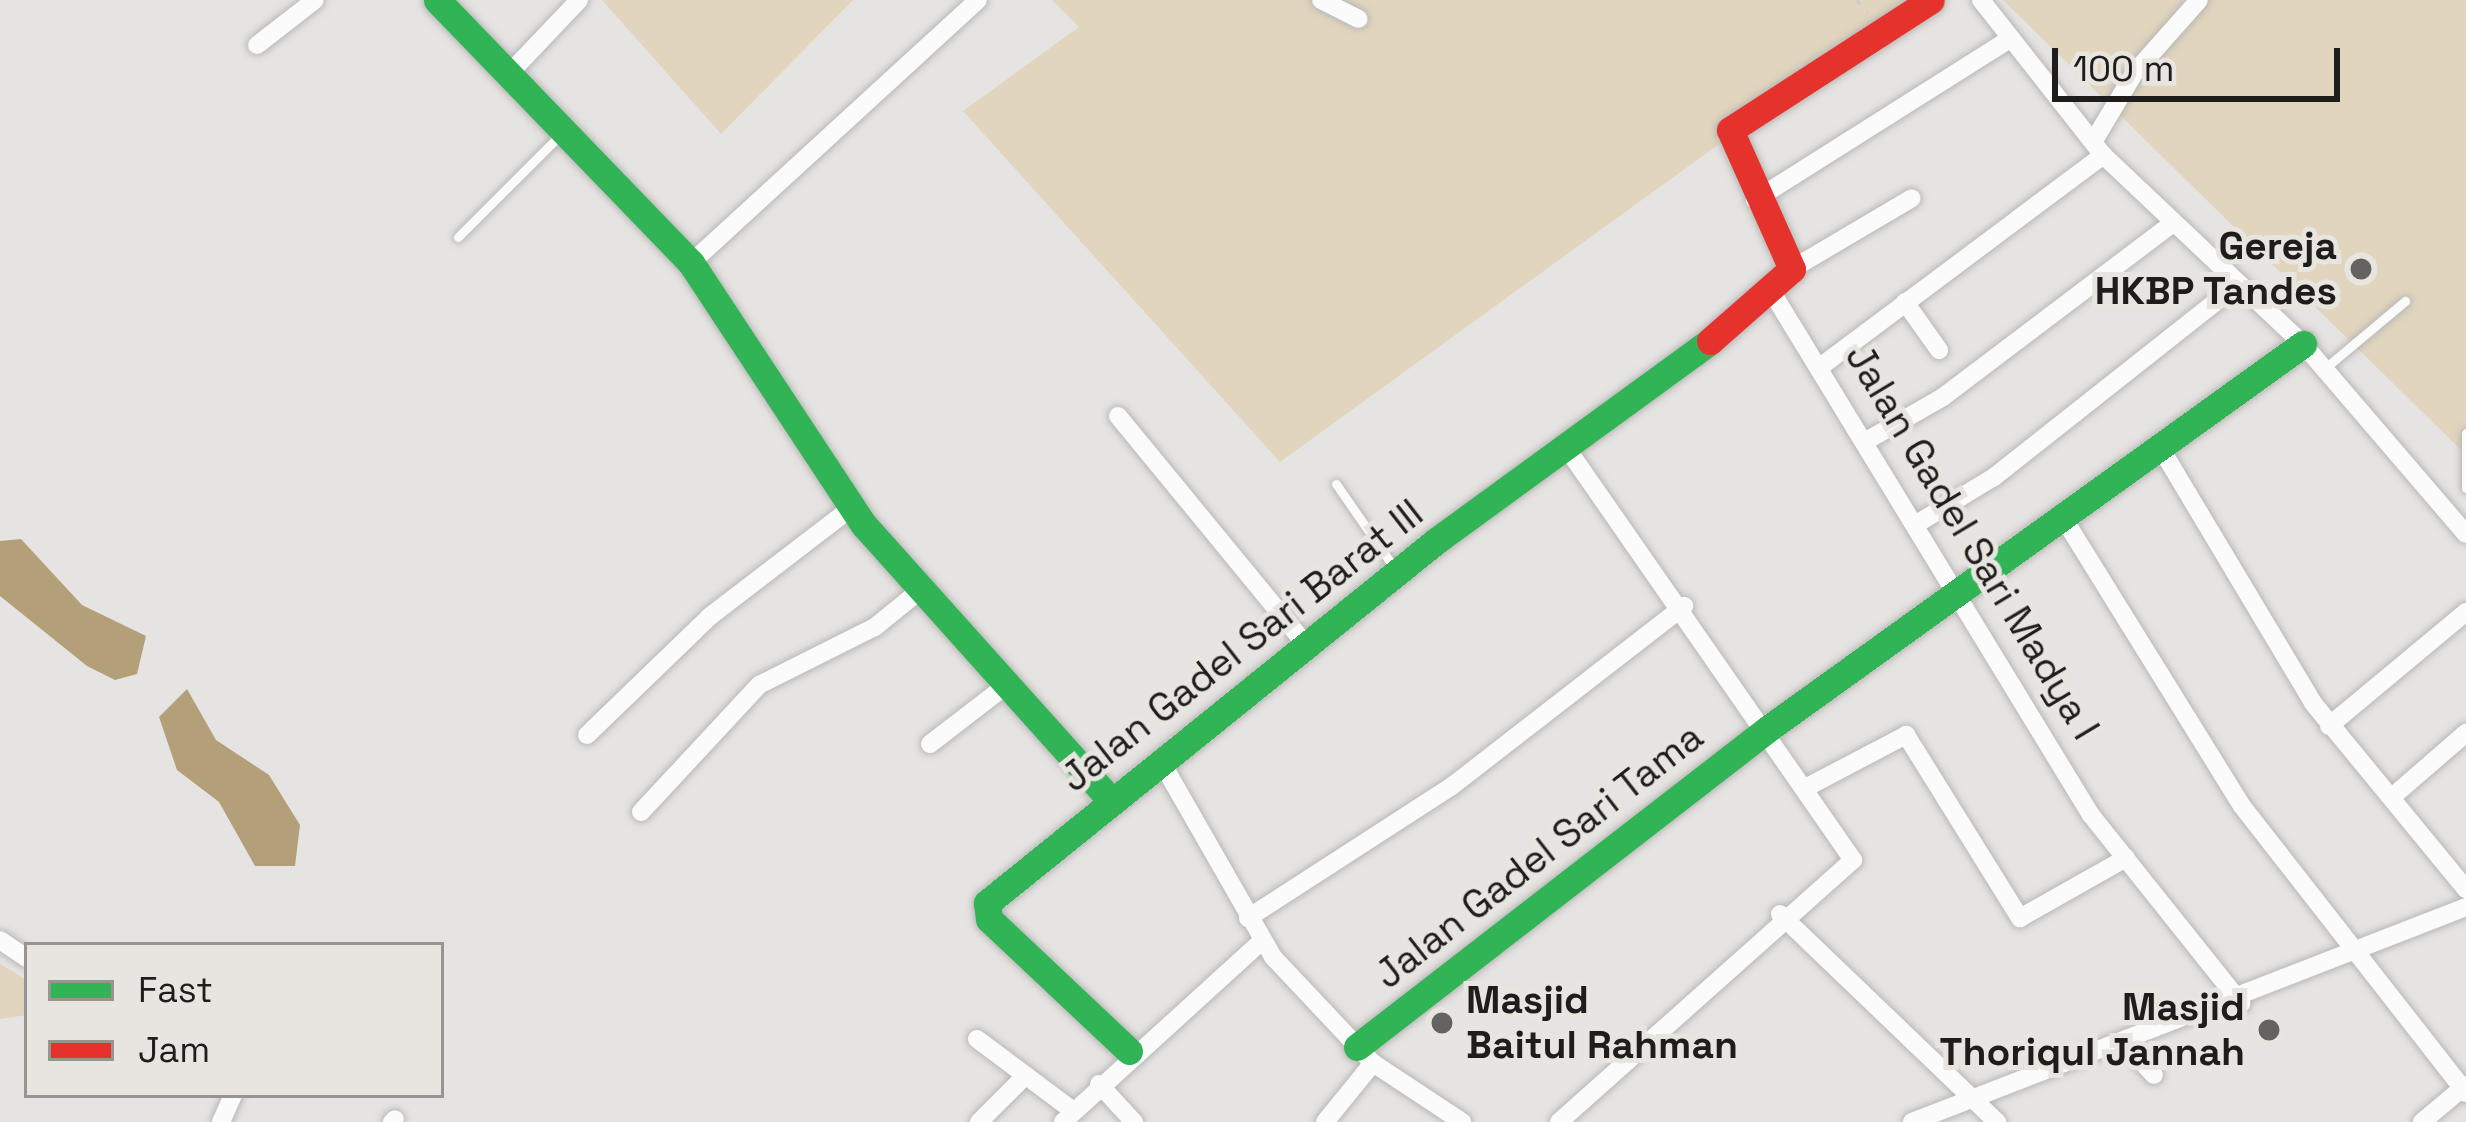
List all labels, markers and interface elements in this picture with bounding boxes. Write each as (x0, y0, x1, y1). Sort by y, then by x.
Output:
scale bar (2058, 24, 2346, 98)
text: 100 m (2073, 46, 2174, 92)
place label: Gereja HKBP Tandes (2094, 224, 2337, 315)
marker: Gereja HKBP Tandes (2348, 256, 2374, 282)
street label: Jalan Gadel Sari Madya I (1835, 336, 2109, 748)
street label: Jalan Gadel Sari Barat III (1052, 490, 1432, 802)
street label: Jalan Gadel Sari Tama (1365, 713, 1713, 999)
legend (24, 942, 444, 1098)
text: Fast (138, 967, 213, 1013)
place label: Masjid Baitul Rahman (1466, 978, 1738, 1069)
place label: Masjid Thoriqul Jannah (1940, 985, 2245, 1076)
marker: Masjid Baitul Rahman (1429, 1010, 1455, 1036)
marker: Masjid Thoriqul Jannah (2256, 1017, 2282, 1043)
text: Jam (138, 1027, 210, 1073)

